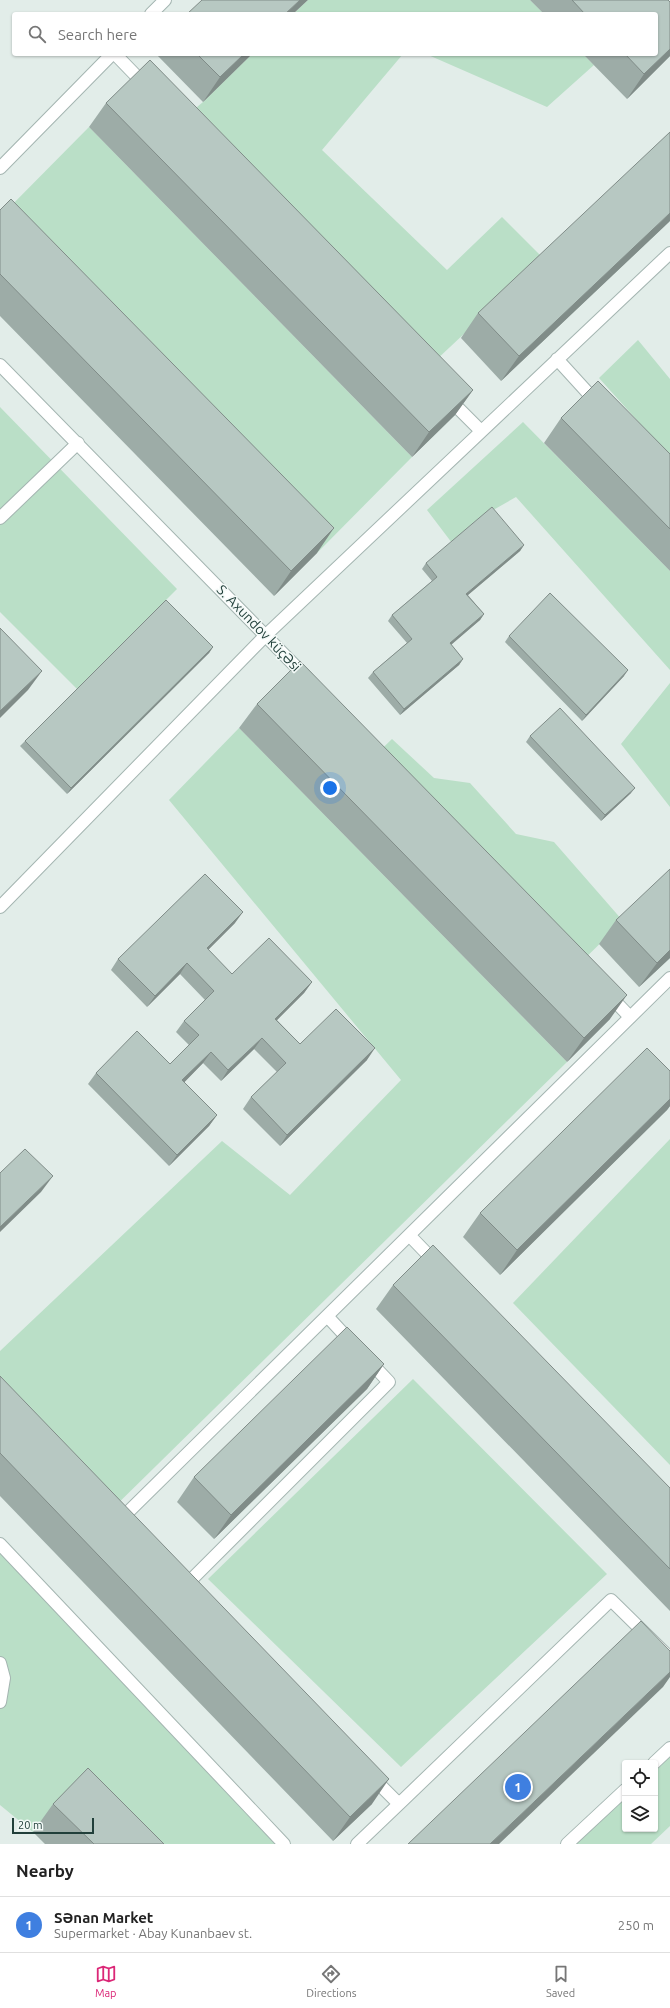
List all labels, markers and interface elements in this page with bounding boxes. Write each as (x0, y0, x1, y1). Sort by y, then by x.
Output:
search box (12, 12, 658, 56)
icon: search (26, 23, 48, 45)
text: Search here (58, 26, 137, 43)
street label: S. Axundov küçəsi (214, 581, 304, 675)
your location (320, 778, 340, 798)
map controls (622, 1760, 658, 1832)
button: locate (622, 1760, 658, 1796)
pin: 1 (505, 1772, 531, 1802)
button: layers (622, 1796, 658, 1832)
scale bar (12, 1816, 94, 1835)
text: 20 m (18, 1819, 42, 1831)
text: Nearby (16, 1861, 74, 1880)
text: Sənan Market (54, 1909, 153, 1926)
text: 1 (25, 1918, 33, 1932)
text: 250 m (618, 1918, 654, 1932)
text: Supermarket · Abay Kunanbaev st. (54, 1926, 252, 1940)
tab: Map (95, 1963, 117, 1999)
tab: Directions (306, 1963, 356, 1999)
tab: Saved (546, 1963, 575, 1999)

